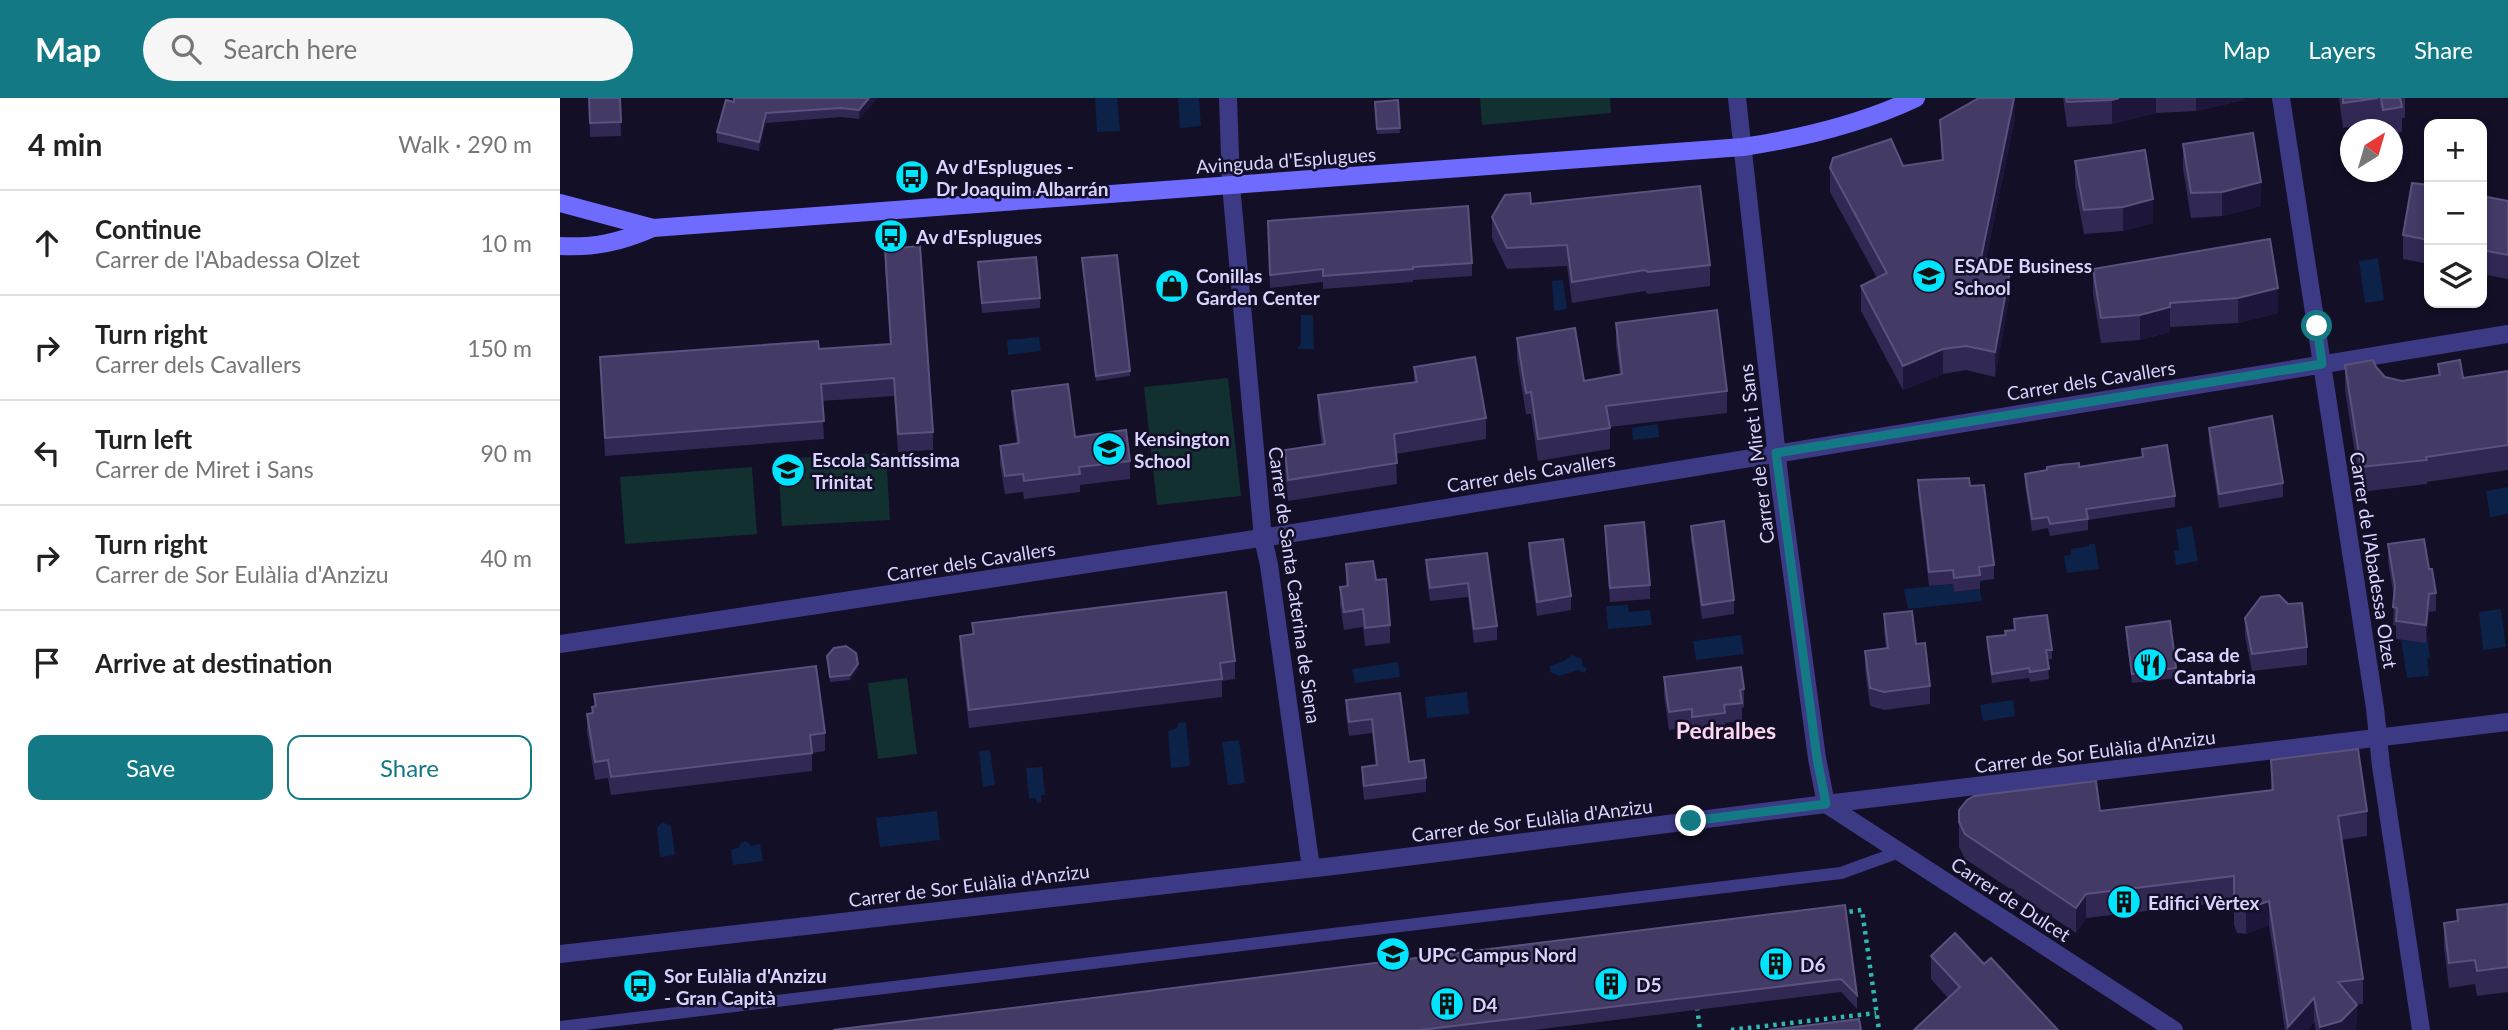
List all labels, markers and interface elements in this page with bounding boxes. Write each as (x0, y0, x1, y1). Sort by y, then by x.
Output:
search box (143, 18, 633, 81)
text: Map (35, 29, 101, 69)
icon: search (167, 30, 205, 68)
text: Search here (223, 33, 357, 65)
text: Map (2223, 35, 2270, 64)
text: Layers (2308, 35, 2376, 64)
text: Share (2414, 35, 2473, 64)
north arrow (2340, 119, 2403, 182)
map controls (2424, 119, 2487, 308)
button: + (2424, 119, 2487, 182)
text: 4 min (28, 126, 102, 162)
text: Walk · 290 m (398, 130, 532, 158)
street label: Avinguda d'Esplugues (1195, 142, 1377, 178)
place label: Av d'Esplugues - Dr Joaquim Albarrán (935, 155, 1108, 200)
bus stop icon: Av d'Esplugues - Dr Joaquim Albarrán (893, 158, 931, 196)
button: − (2424, 182, 2487, 245)
text: Continue (95, 213, 201, 245)
bus stop icon: Av d'Esplugues (872, 217, 910, 255)
icon: ahead (28, 224, 66, 262)
place label: Av d'Esplugues (915, 225, 1042, 248)
text: 10 m (481, 229, 532, 257)
text: Carrer de l'Abadessa Olzet (95, 245, 360, 273)
button: layers (2424, 245, 2487, 308)
place label: ESADE Business School (1954, 254, 2092, 299)
school or university icon: ESADE Business School (1910, 257, 1948, 295)
place label: Conillas Garden Center (1196, 264, 1321, 309)
shop icon: Conillas Garden Center (1153, 267, 1191, 305)
route start (2301, 310, 2332, 341)
text: Turn right (95, 318, 208, 350)
icon: right (28, 329, 66, 367)
text: 150 m (467, 334, 532, 362)
text: Carrer dels Cavallers (95, 350, 301, 378)
street label: Carrer dels Cavallers (2005, 355, 2177, 405)
street label: Carrer de Miret i Sans (1734, 363, 1778, 545)
text: Turn left (95, 423, 192, 455)
place label: Kensington School (1134, 427, 1230, 472)
school or university icon: Kensington School (1090, 430, 1128, 468)
icon: left (28, 434, 66, 472)
text: 90 m (481, 439, 532, 467)
street label: Carrer de Santa Caterina de Siena (1264, 445, 1326, 725)
street label: Carrer dels Cavallers (1445, 447, 1617, 497)
place label: Escola Santíssima Trinitat (812, 448, 960, 493)
street label: Carrer de l'Abadessa Olzet (2346, 450, 2403, 670)
school or university icon: Escola Santíssima Trinitat (769, 451, 807, 489)
text: Carrer de Miret i Sans (95, 455, 314, 483)
text: Turn right (95, 528, 208, 560)
street label: Carrer dels Cavallers (885, 536, 1057, 586)
icon: right (28, 539, 66, 577)
text: 40 m (481, 544, 532, 572)
text: Carrer de Sor Eulàlia d'Anzizu (95, 560, 389, 588)
place label: Casa de Cantabria (2174, 643, 2256, 688)
icon: arrive (28, 644, 66, 682)
restaurant icon: Casa de Cantabria (2131, 646, 2169, 684)
text: Arrive at destination (95, 647, 332, 679)
district label: Pedralbes (1676, 716, 1776, 744)
street label: Carrer de Sor Eulàlia d'Anzizu (1973, 725, 2217, 777)
button: Save (28, 735, 273, 800)
button: Share (287, 735, 532, 800)
street label: Carrer de Sor Eulàlia d'Anzizu (1410, 794, 1654, 846)
route end (1675, 805, 1706, 836)
street label: Carrer de Dulcet (1947, 852, 2075, 946)
street label: Carrer de Sor Eulàlia d'Anzizu (847, 859, 1091, 911)
building icon: Edifici Vèrtex (2105, 883, 2143, 921)
place label: Edifici Vèrtex (2148, 891, 2259, 914)
school or university icon: UPC Campus Nord (1374, 935, 1412, 973)
place label: UPC Campus Nord (1418, 943, 1577, 966)
building icon: D6 (1757, 945, 1795, 983)
place label: D6 (1800, 953, 1825, 976)
place label: Sor Eulàlia d'Anzizu - Gran Capità (664, 964, 827, 1009)
building icon: D5 (1592, 965, 1630, 1003)
bus stop icon: Sor Eulàlia d'Anzizu - Gran Capità (621, 967, 659, 1005)
place label: D5 (1636, 973, 1661, 996)
building icon: D4 (1428, 985, 1466, 1023)
place label: D4 (1472, 993, 1497, 1016)

